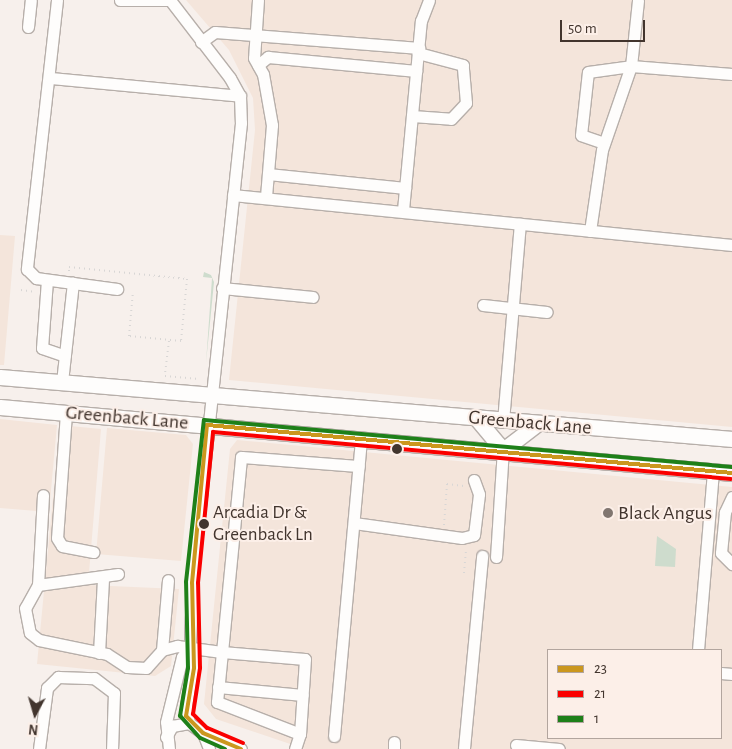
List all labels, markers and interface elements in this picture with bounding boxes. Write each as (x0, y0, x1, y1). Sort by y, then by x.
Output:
scale bar (562, 10, 647, 42)
text: 50 m (568, 21, 597, 36)
street label: Greenback Lane (65, 401, 189, 435)
street label: Greenback Lane (468, 406, 592, 440)
unlabelled marker (392, 444, 402, 454)
place label: Black Angus (618, 501, 712, 525)
place label: Arcadia Dr & Greenback Ln (213, 502, 313, 546)
marker: Black Angus (602, 507, 614, 519)
marker: Arcadia Dr & Greenback Ln (199, 519, 209, 529)
legend (547, 649, 722, 739)
text: 23 (594, 661, 607, 676)
text: 21 (594, 686, 606, 701)
north arrow (10, 689, 60, 739)
text: 1 (594, 711, 599, 726)
text: N (28, 721, 39, 736)

